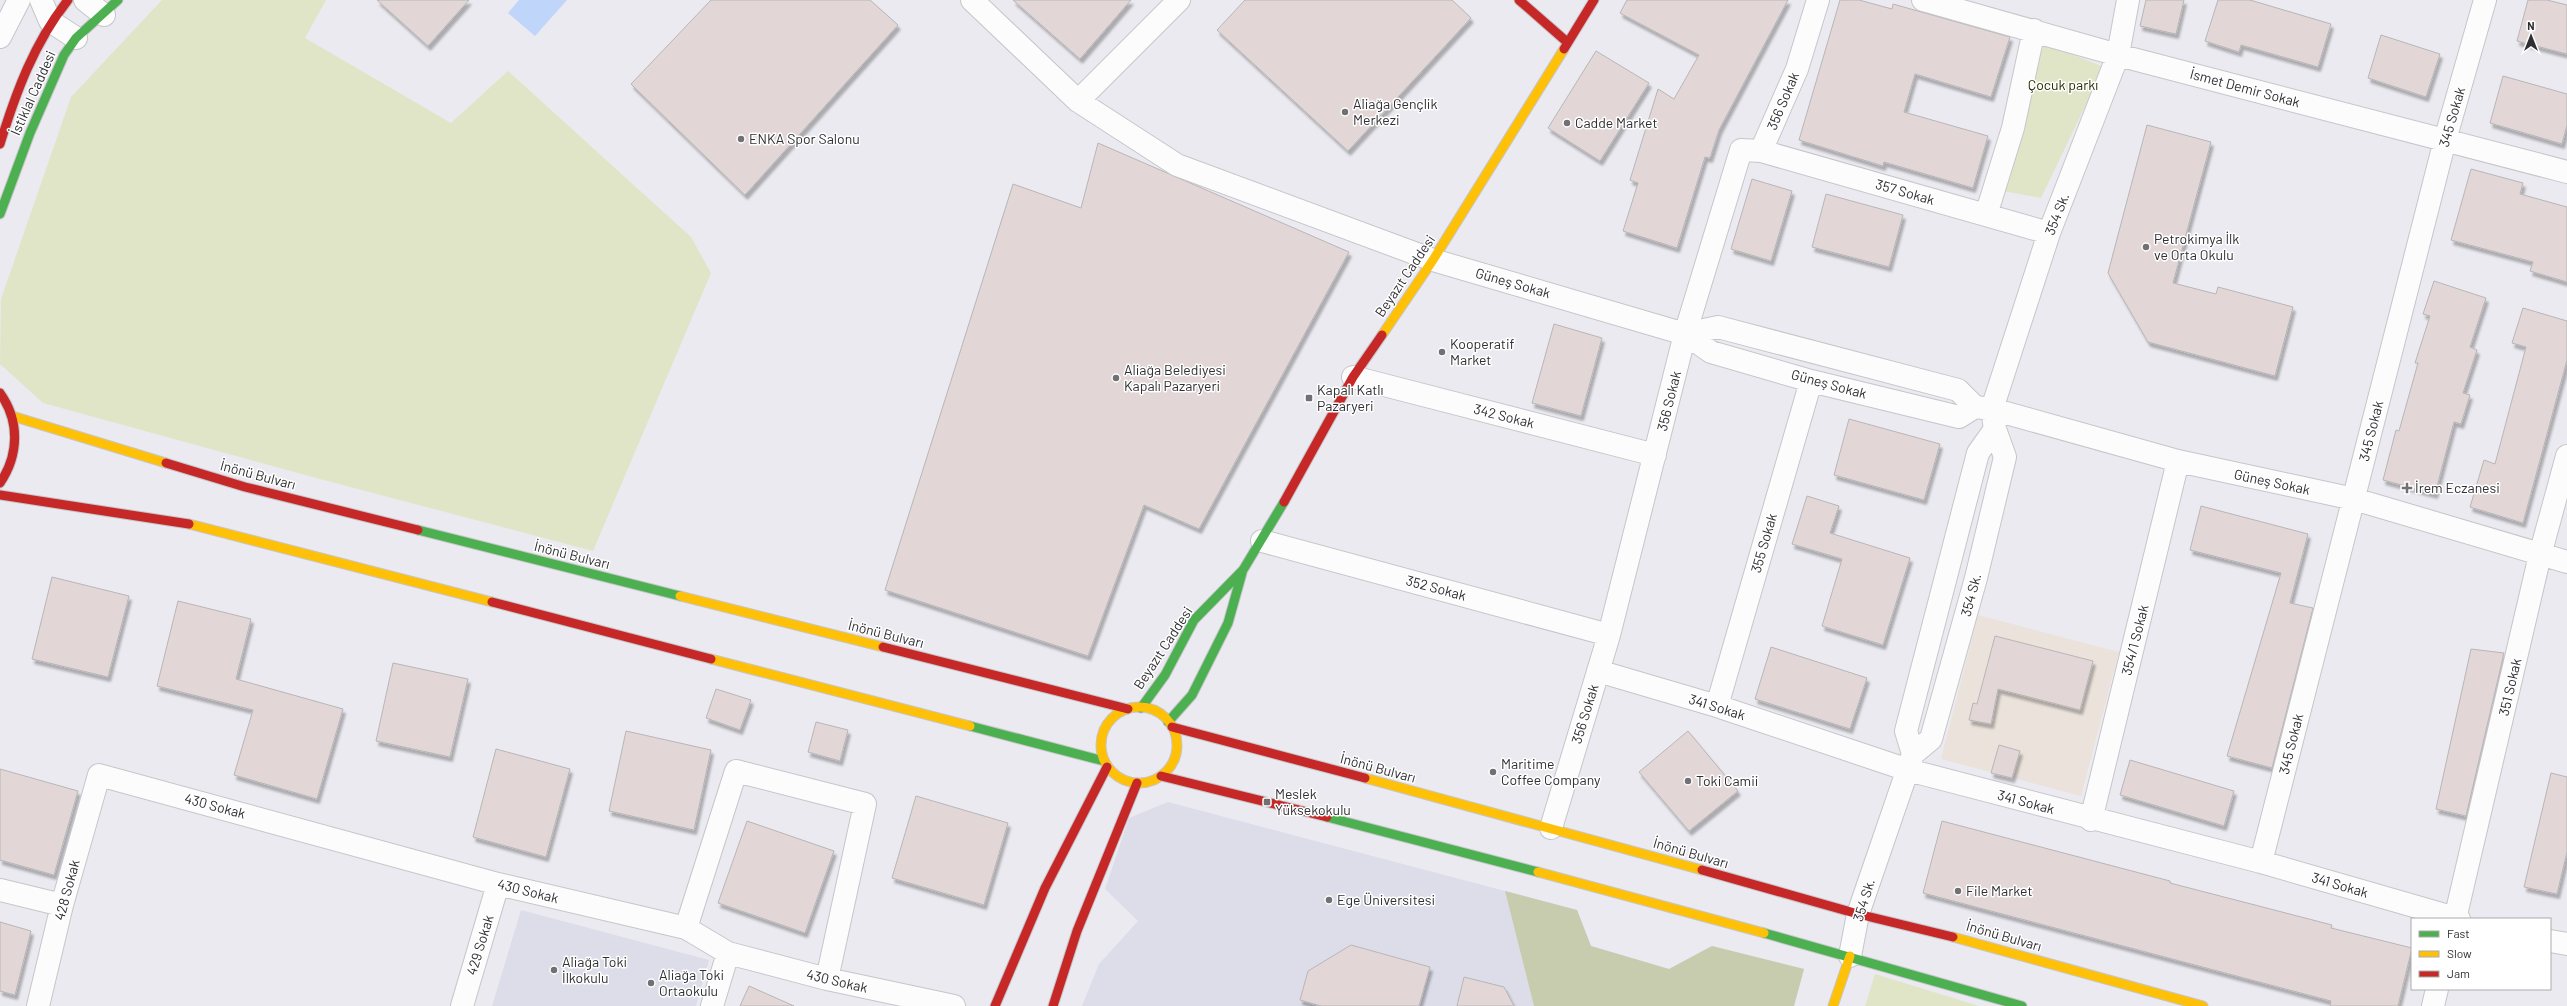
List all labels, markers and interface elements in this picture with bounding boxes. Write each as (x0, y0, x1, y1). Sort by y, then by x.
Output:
north arrow (2511, 16, 2551, 56)
text: N (2527, 19, 2535, 32)
street label: İstiklal Caddesi (6, 48, 59, 138)
street label: İsmet Demir Sokak (2188, 65, 2302, 110)
street label: 356 Sokak (1763, 69, 1802, 132)
park label: Çocuk parkı (2028, 76, 2098, 93)
street label: 345 Sokak (2435, 85, 2468, 149)
place label: Aliağa Gençlik Merkezi (1353, 95, 1437, 128)
marker: Aliağa Gençlik Merkezi (1340, 107, 1350, 117)
place label: Cadde Market (1575, 114, 1658, 131)
marker: Cadde Market (1562, 118, 1572, 128)
place label: ENKA Spor Salonu (749, 130, 860, 147)
marker: ENKA Spor Salonu (736, 134, 746, 144)
street label: 357 Sokak (1874, 175, 1937, 208)
street label: 354 Sk. (2041, 190, 2072, 237)
place label: Petrokimya İlk ve Orta Okulu (2154, 230, 2239, 263)
street label: Beyazıt Caddesi (1371, 232, 1438, 320)
marker: Petrokimya İlk ve Orta Okulu (2141, 242, 2151, 252)
street label: Güneş Sokak (1474, 264, 1553, 301)
place label: Kooperatif Market (1450, 335, 1515, 368)
marker: Kooperatif Market (1437, 347, 1447, 357)
place label: Aliağa Belediyesi Kapalı Pazaryeri (1124, 361, 1226, 394)
street label: Güneş Sokak (1790, 365, 1869, 402)
street label: 356 Sokak (1653, 369, 1684, 433)
marker: Aliağa Belediyesi Kapalı Pazaryeri (1111, 373, 1121, 383)
place label: Kapalı Katlı Pazaryeri (1317, 381, 1384, 414)
marker: Kapalı Katlı Pazaryeri (1304, 393, 1314, 403)
street label: 345 Sokak (2355, 399, 2386, 463)
street label: 342 Sokak (1472, 400, 1536, 431)
street label: İnönü Bulvarı (218, 456, 298, 493)
street label: Güneş Sokak (2233, 465, 2312, 498)
place label: İrem Eczanesi (2415, 479, 2500, 496)
marker: İrem Eczanesi (2402, 483, 2412, 493)
street label: 355 Sokak (1747, 511, 1780, 575)
street label: İnönü Bulvarı (532, 537, 612, 572)
street label: 352 Sokak (1404, 571, 1468, 604)
street label: 354 Sk. (1957, 571, 1984, 618)
street label: Beyazıt Caddesi (1130, 603, 1196, 692)
street label: 354/1 Sokak (2118, 603, 2152, 677)
street label: İnönü Bulvarı (846, 616, 926, 651)
street label: 351 Sokak (2495, 656, 2524, 717)
street label: 356 Sokak (1567, 682, 1602, 746)
street label: 341 Sokak (1687, 690, 1747, 723)
street label: 345 Sokak (2275, 712, 2306, 776)
street label: İnönü Bulvarı (1338, 749, 1418, 786)
place label: Maritime Coffee Company (1501, 755, 1601, 788)
marker: Maritime Coffee Company (1488, 767, 1498, 777)
place label: Toki Camii (1696, 772, 1758, 789)
marker: Toki Camii (1683, 776, 1693, 786)
place label: Meslek Yüksekokulu (1275, 785, 1351, 818)
street label: 341 Sokak (1996, 786, 2056, 817)
street label: 430 Sokak (183, 789, 248, 822)
marker: Meslek Yüksekokulu (1262, 797, 1272, 807)
street label: İnönü Bulvarı (1652, 834, 1731, 871)
street label: 428 Sokak (50, 858, 83, 922)
street label: 341 Sokak (2310, 868, 2370, 901)
street label: 430 Sokak (496, 875, 560, 906)
street label: 354 Sk. (1849, 876, 1878, 923)
place label: File Market (1966, 882, 2032, 899)
marker: File Market (1953, 886, 1963, 896)
place label: Ege Üniversitesi (1337, 891, 1435, 908)
marker: Ege Üniversitesi (1324, 895, 1334, 905)
street label: 429 Sokak (462, 913, 497, 977)
street label: İnönü Bulvarı (1965, 917, 2044, 954)
legend (2411, 918, 2551, 990)
text: Fast (2447, 926, 2470, 940)
text: Slow (2447, 946, 2472, 960)
place label: Aliağa Toki İlkokulu (562, 953, 627, 986)
marker: Aliağa Toki İlkokulu (549, 965, 559, 975)
street label: 430 Sokak (805, 965, 869, 996)
place label: Aliağa Toki Ortaokulu (659, 966, 724, 999)
text: Jam (2447, 966, 2470, 980)
marker: Aliağa Toki Ortaokulu (646, 978, 656, 988)

